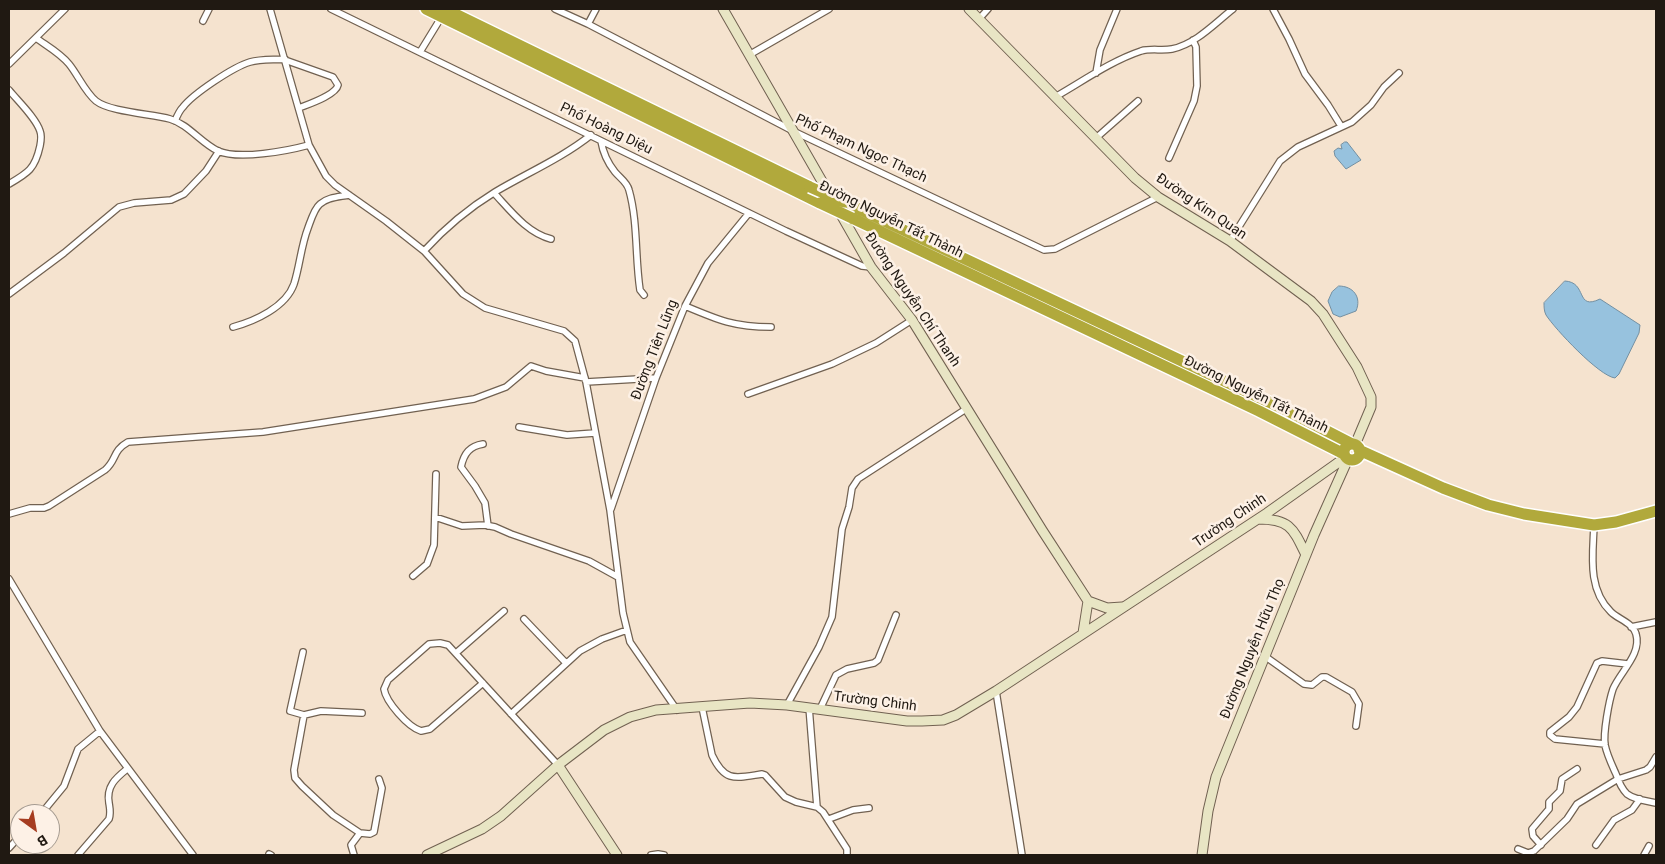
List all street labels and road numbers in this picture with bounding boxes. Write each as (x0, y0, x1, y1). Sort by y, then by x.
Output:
street label: Phố Hoàng Diệu (557, 99, 655, 159)
street label: Phố Phạm Ngọc Thạch (793, 111, 929, 187)
street label: Đường Kim Quan (1152, 170, 1250, 244)
street label: Đường Nguyễn Tất Thành (816, 178, 966, 262)
street label: Đường Nguyễn Chí Thanh (861, 230, 963, 370)
street label: Đường Tiên Lũng (628, 297, 682, 403)
street label: Đường Nguyễn Tất Thành (1181, 353, 1331, 437)
street label: Trường Chinh (1190, 491, 1270, 551)
street label: Đường Nguyễn Hữu Thọ (1217, 576, 1289, 722)
street label: Trường Chinh (832, 689, 918, 715)

